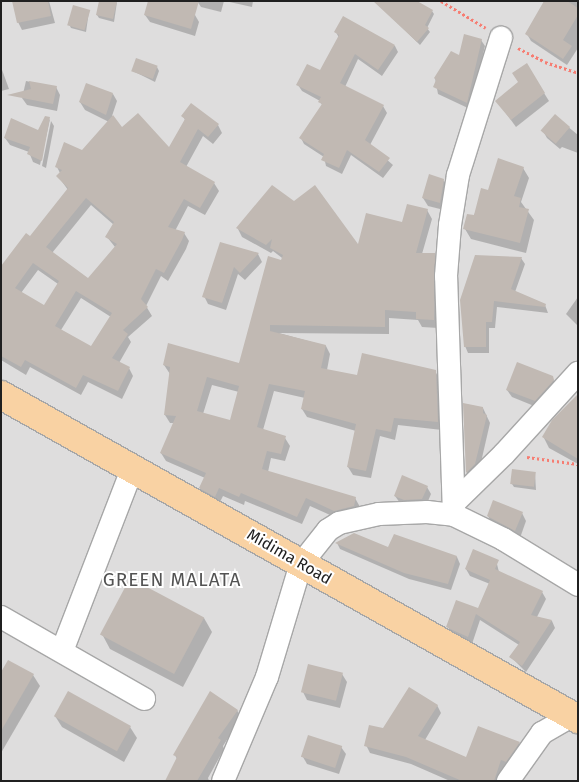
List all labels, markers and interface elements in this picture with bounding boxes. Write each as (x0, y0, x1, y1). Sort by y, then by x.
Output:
street label: Midima Road (243, 525, 335, 589)
district label: GREEN MALATA (101, 569, 243, 591)

